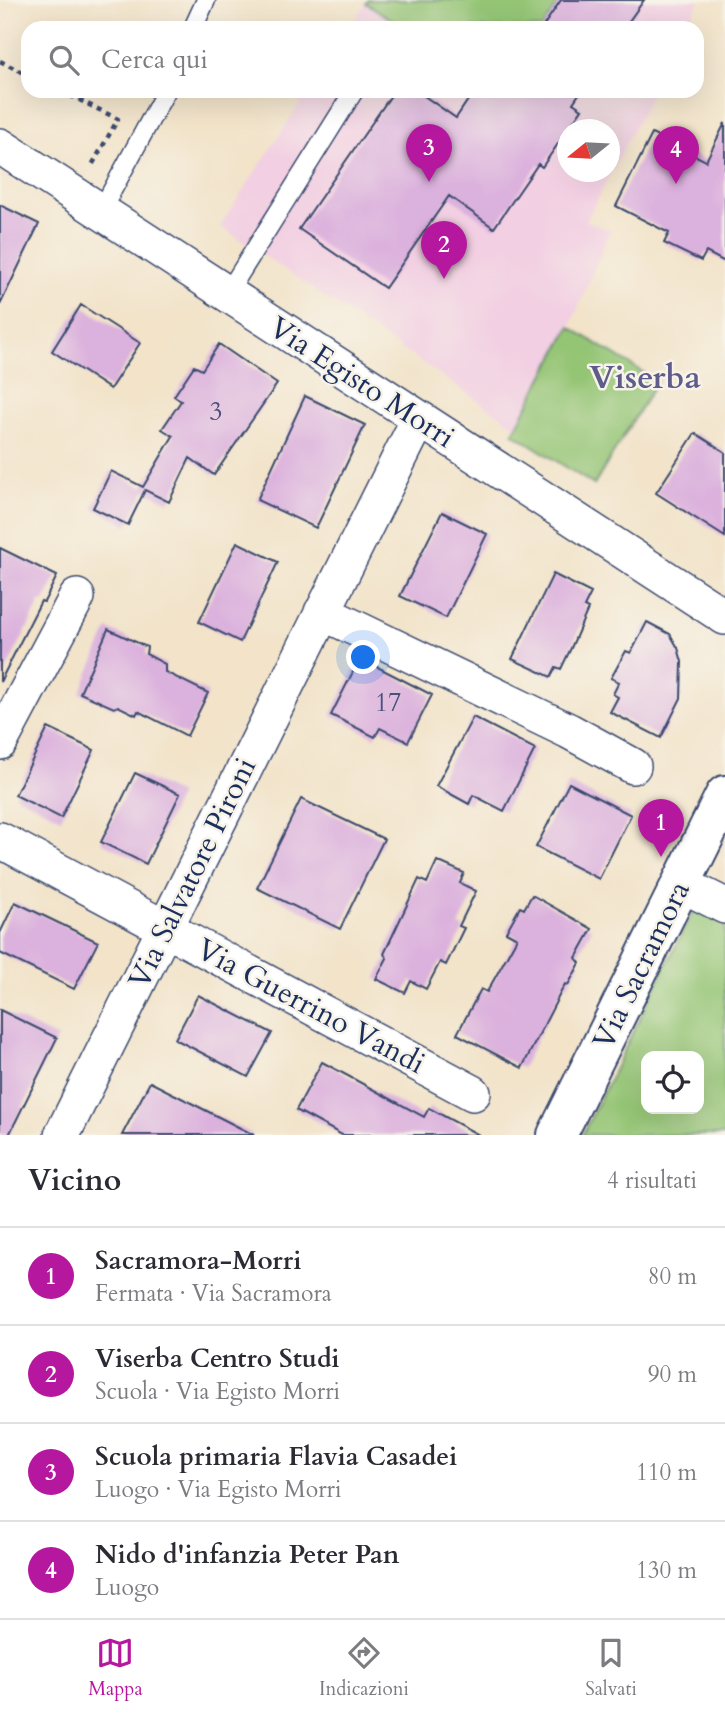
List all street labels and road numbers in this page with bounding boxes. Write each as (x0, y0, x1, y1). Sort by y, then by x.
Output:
street label: Via Egisto Morri (261, 307, 463, 458)
street label: Via Salvatore Pironi (119, 751, 266, 996)
street label: Via Sacramora (583, 874, 700, 1056)
street label: Via Guerrino Vandi (189, 929, 432, 1084)

